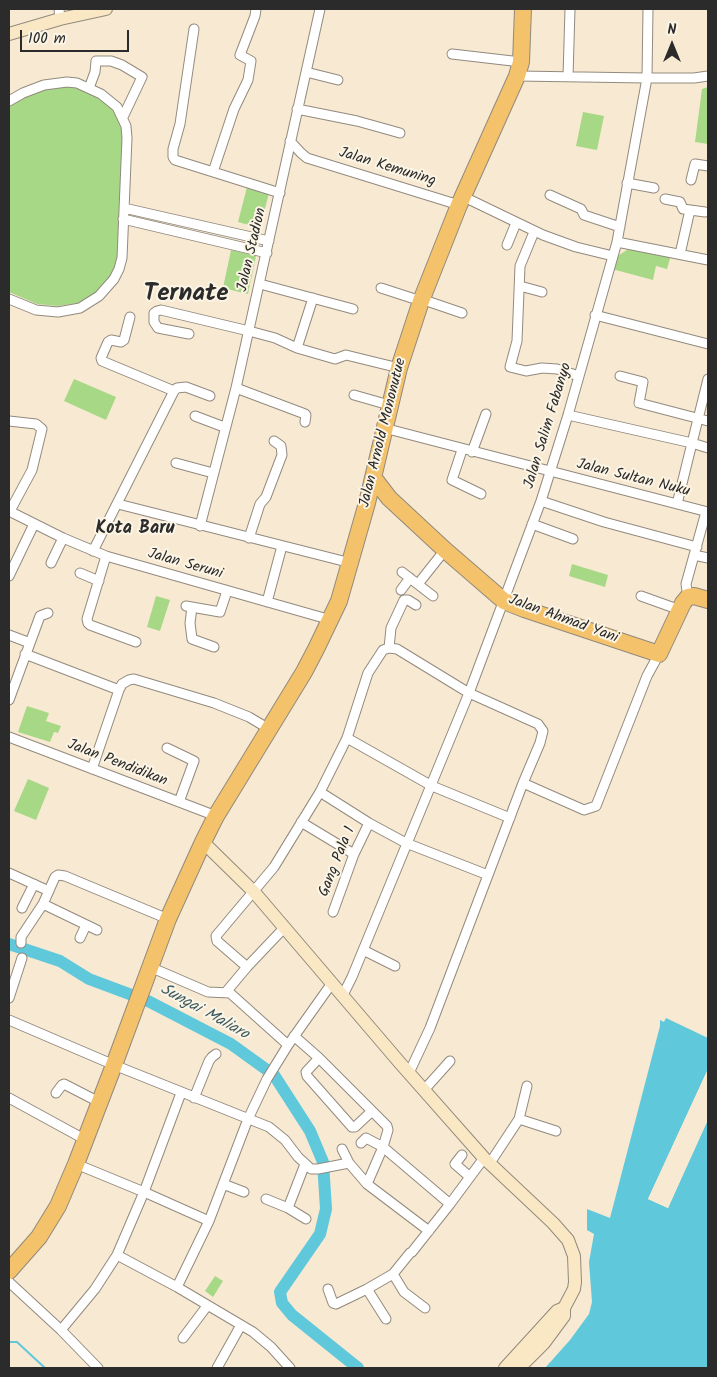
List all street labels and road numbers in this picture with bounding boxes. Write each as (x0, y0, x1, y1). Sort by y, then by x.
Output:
street label: Jalan Kemuning (336, 145, 438, 191)
street label: Jalan Stadion (235, 206, 271, 294)
street label: Jalan Arnold Mononutue (357, 356, 411, 510)
street label: Jalan Salim Fabanyo (521, 361, 577, 491)
street label: Jalan Sultan Nuku (574, 456, 692, 502)
street label: Jalan Seruni (145, 546, 225, 584)
street label: Jalan Ahmad Yani (506, 592, 620, 648)
street label: Jalan Pendidikan (64, 737, 170, 791)
street label: Gang Pala 1 (316, 824, 360, 900)

